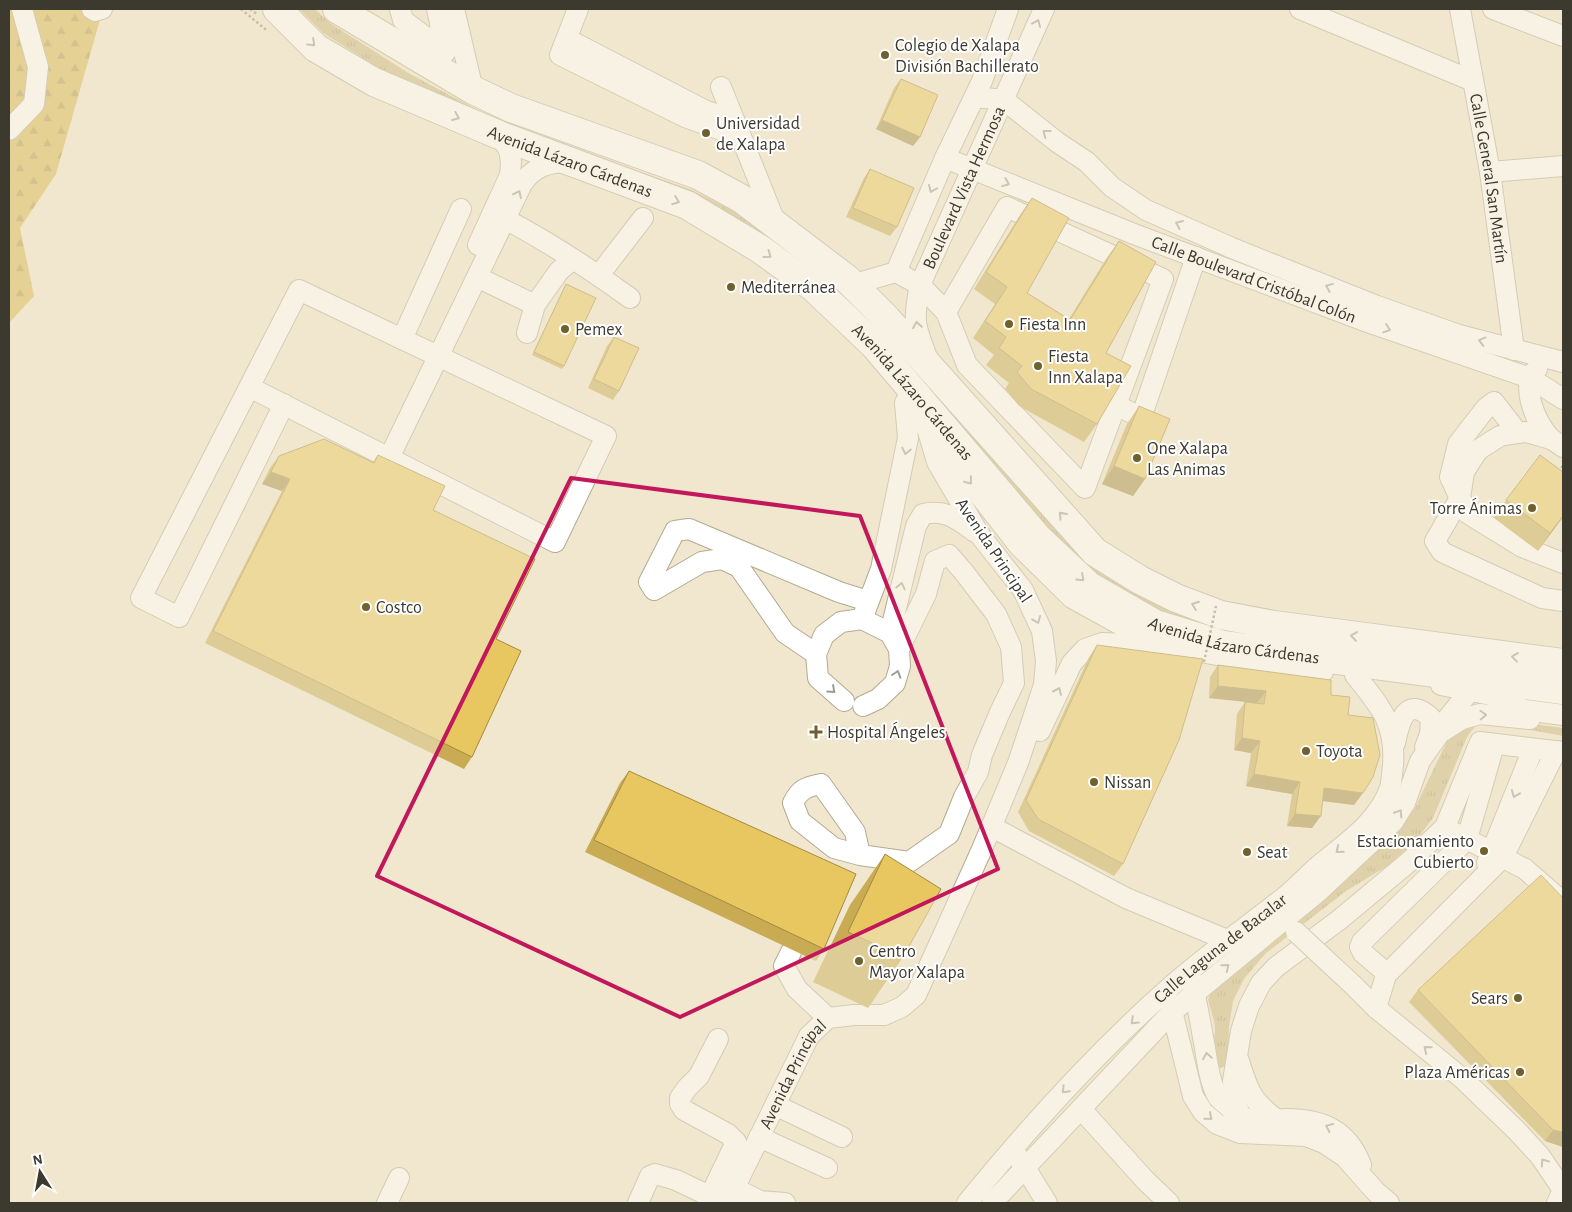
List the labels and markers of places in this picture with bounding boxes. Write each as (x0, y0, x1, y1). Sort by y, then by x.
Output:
place label: Colegio de Xalapa División Bachillerato (895, 37, 1039, 76)
marker: Colegio de Xalapa División Bachillerato (879, 49, 891, 61)
place label: Universidad de Xalapa (716, 115, 800, 154)
marker: Universidad de Xalapa (700, 127, 712, 139)
place label: Mediterránea (741, 279, 836, 297)
marker: Mediterránea (725, 281, 737, 293)
place label: Fiesta Inn (1019, 316, 1086, 334)
marker: Fiesta Inn (1003, 318, 1015, 330)
place label: Pemex (575, 321, 623, 339)
marker: Pemex (559, 323, 571, 335)
place label: Fiesta Inn Xalapa (1048, 348, 1123, 387)
marker: Fiesta Inn Xalapa (1032, 360, 1044, 372)
place label: One Xalapa Las Animas (1147, 440, 1228, 479)
marker: One Xalapa Las Animas (1131, 452, 1143, 464)
place label: Torre Ánimas (1430, 497, 1522, 518)
marker: Torre Ánimas (1526, 502, 1538, 514)
place label: Costco (376, 599, 422, 617)
marker: Costco (360, 601, 372, 613)
place label: Hospital Ángeles (827, 721, 945, 742)
marker: Hospital Ángeles (809, 725, 823, 739)
place label: Toyota (1316, 743, 1363, 761)
marker: Toyota (1300, 745, 1312, 757)
place label: Nissan (1104, 774, 1151, 792)
marker: Nissan (1088, 776, 1100, 788)
place label: Estacionamiento Cubierto (1357, 833, 1474, 872)
place label: Seat (1257, 844, 1288, 862)
marker: Estacionamiento Cubierto (1478, 845, 1490, 857)
marker: Seat (1241, 846, 1253, 858)
place label: Centro Mayor Xalapa (869, 943, 965, 982)
marker: Centro Mayor Xalapa (853, 955, 865, 967)
place label: Sears (1471, 990, 1508, 1008)
marker: Sears (1512, 992, 1524, 1004)
place label: Plaza Américas (1404, 1064, 1510, 1082)
marker: Plaza Américas (1514, 1066, 1526, 1078)

